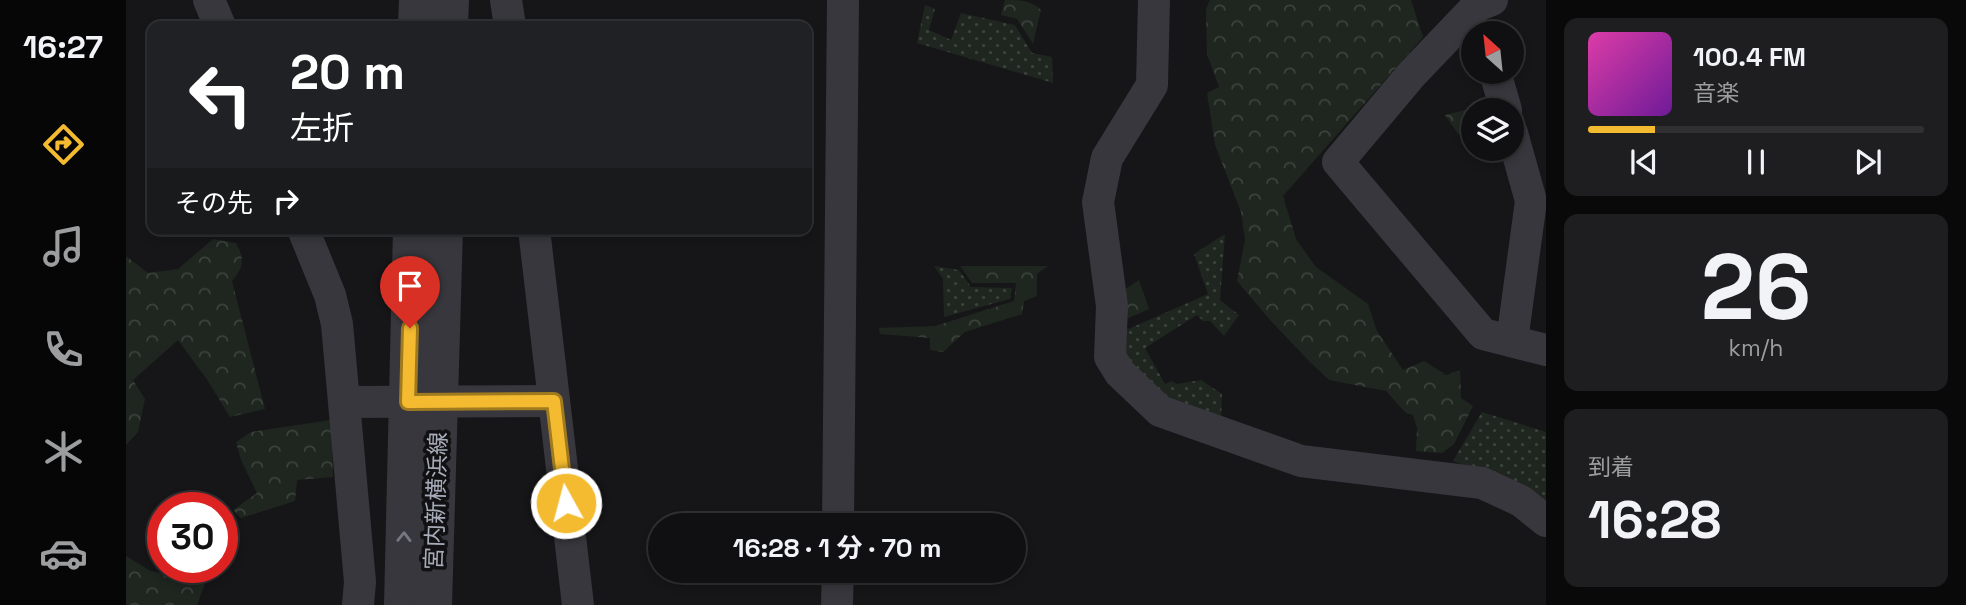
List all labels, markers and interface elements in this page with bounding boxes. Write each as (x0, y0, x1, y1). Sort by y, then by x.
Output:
north arrow (1461, 21, 1524, 84)
map controls (1461, 21, 1524, 161)
text: 16:27 (23, 27, 103, 67)
text: 100.4 FM (1693, 40, 1806, 74)
text: 20 m (290, 41, 405, 103)
icon: left (175, 49, 266, 140)
text: 音楽 (1693, 78, 1739, 108)
button: layers (1461, 98, 1524, 161)
text: 左折 (290, 108, 354, 148)
icon: directions (39, 120, 88, 169)
icon: previous (1625, 143, 1663, 181)
icon: pause (1737, 143, 1775, 181)
icon: next (1849, 143, 1887, 181)
icon: right (267, 182, 305, 220)
text: その先 (175, 186, 253, 220)
icon: music (39, 222, 88, 271)
text: 26 (1701, 229, 1811, 346)
pin (380, 256, 440, 328)
icon: arrive (391, 267, 429, 305)
icon: phone (39, 325, 88, 374)
text: km/h (1729, 333, 1783, 363)
icon: climate (39, 427, 88, 476)
street label: 宮内新横浜線 (419, 432, 453, 570)
text: 到着 (1588, 452, 1634, 482)
position arrow (529, 466, 603, 540)
text: 16:28 (1588, 487, 1721, 553)
speed limit sign: 30 (147, 492, 238, 583)
icon: car (39, 529, 88, 578)
one-way arrow (397, 531, 412, 542)
text: 16:28 · 1 分 · 70 m (733, 531, 941, 565)

